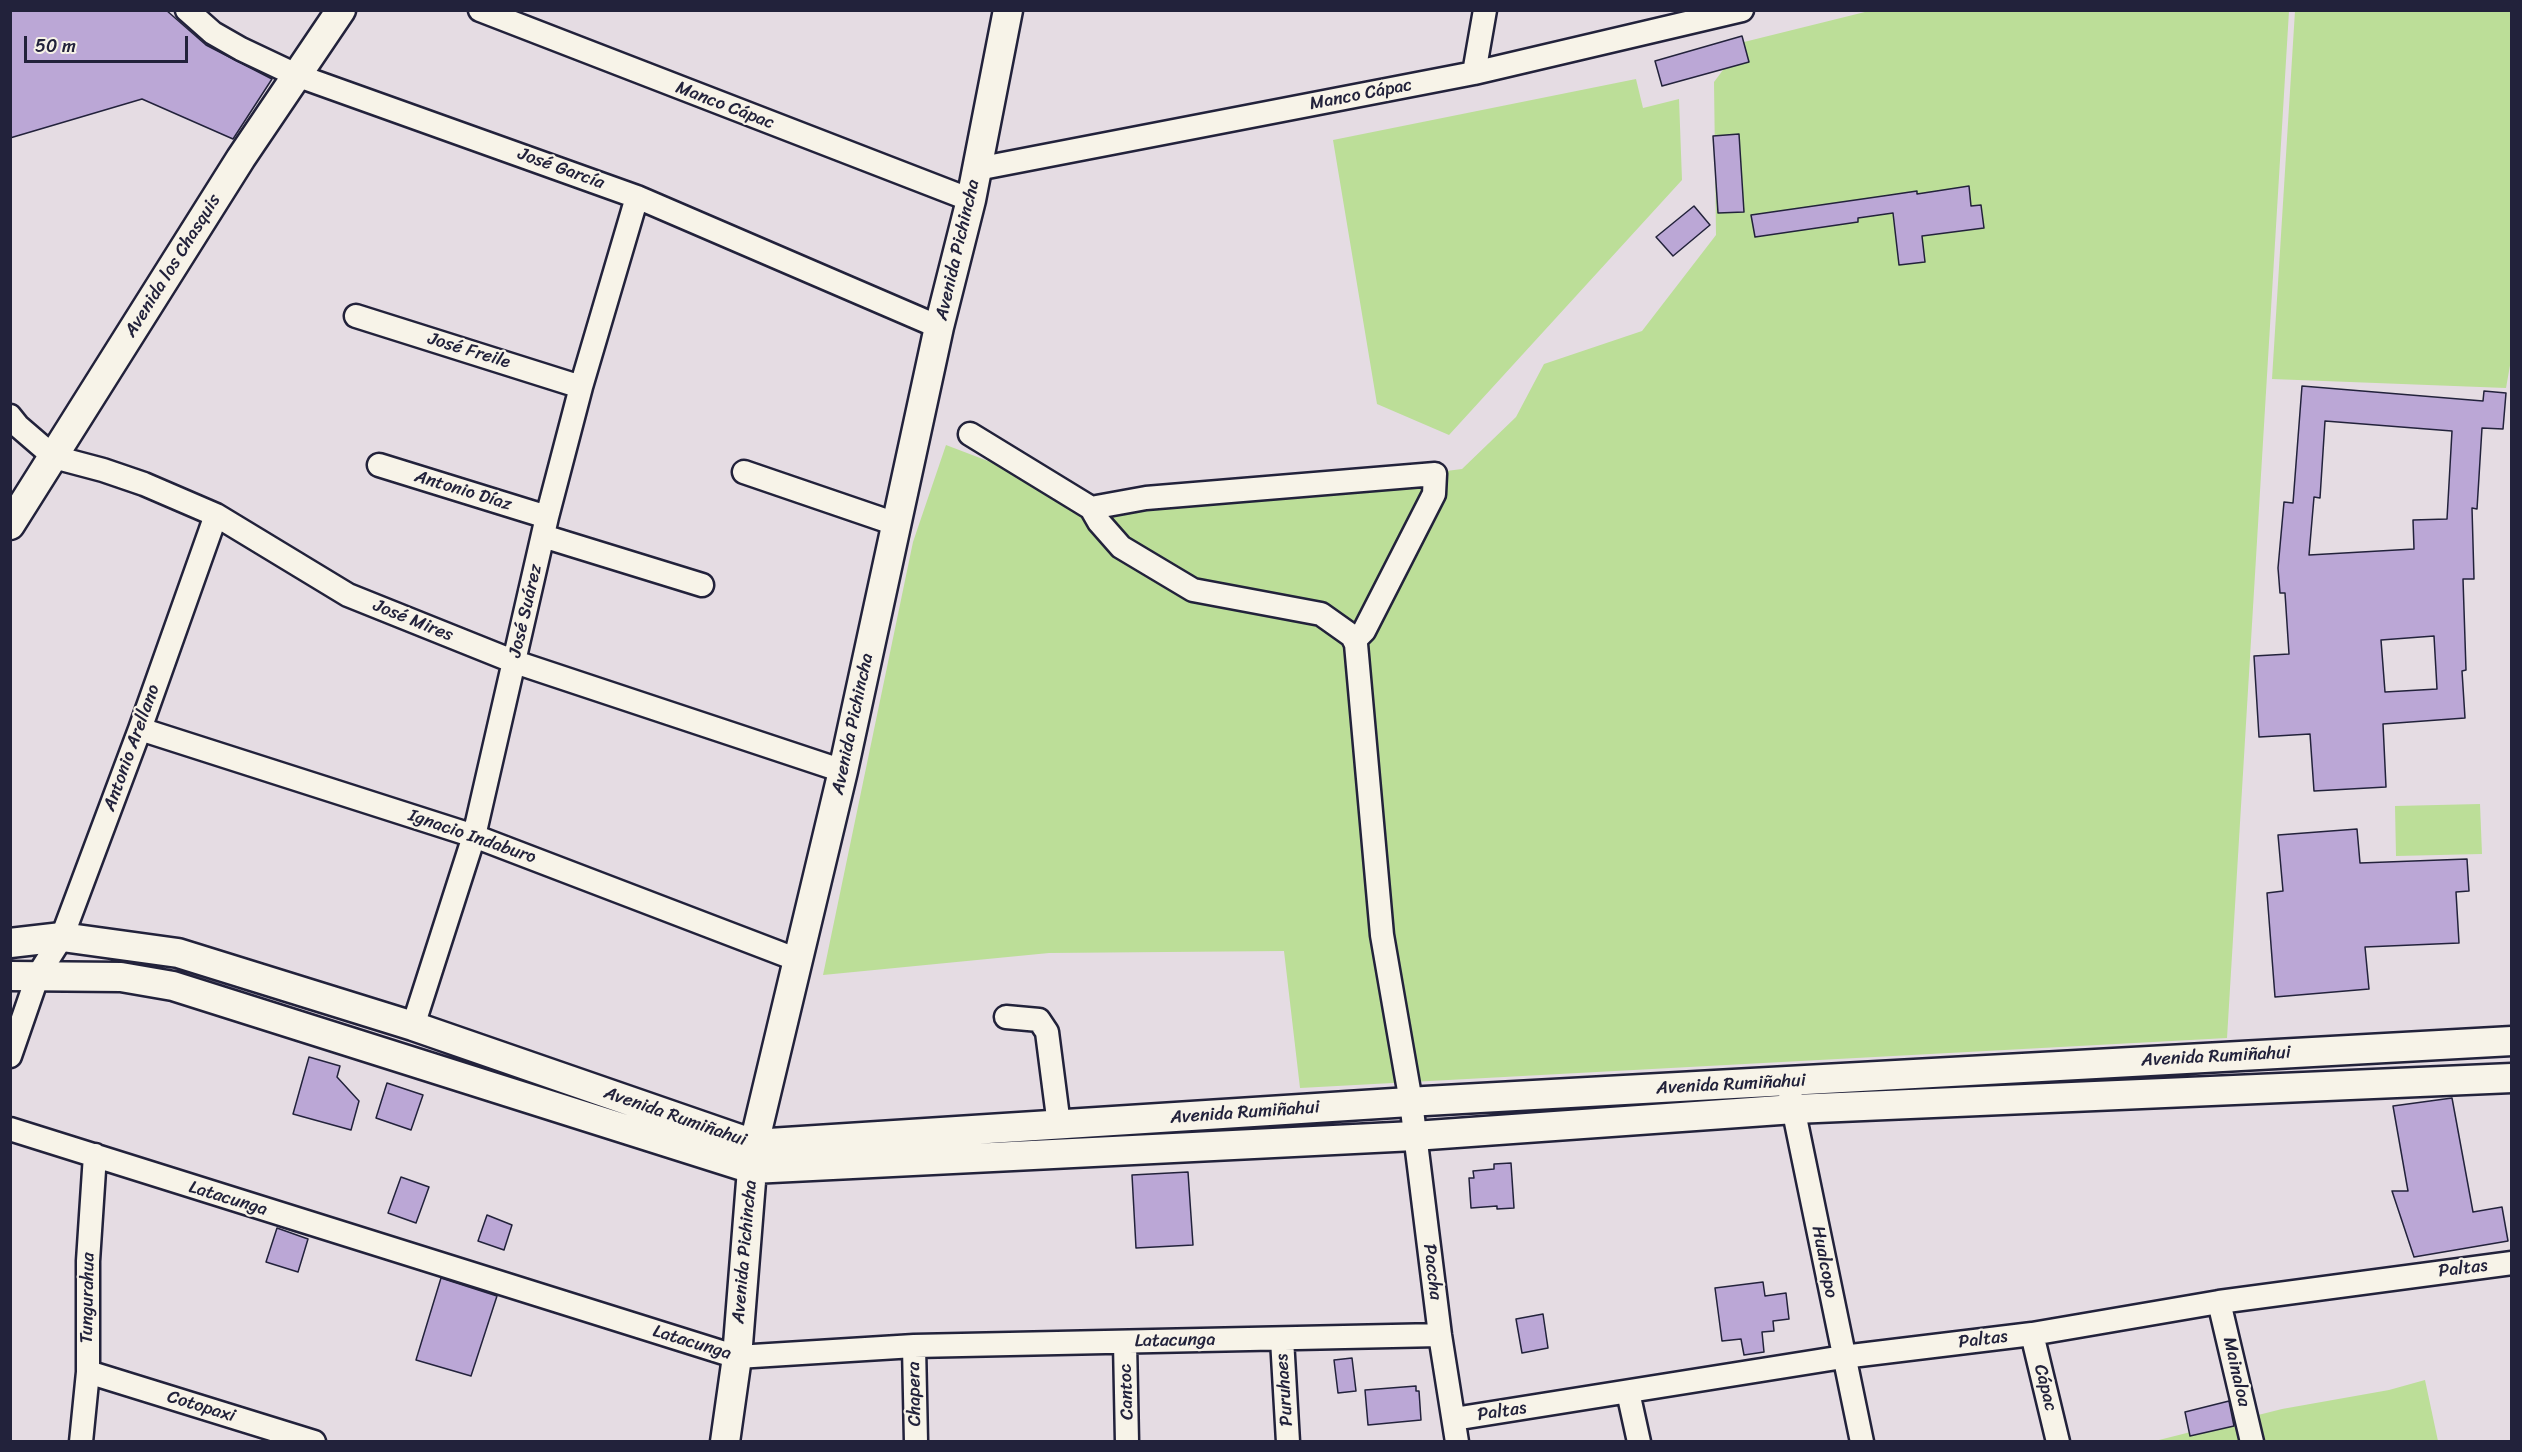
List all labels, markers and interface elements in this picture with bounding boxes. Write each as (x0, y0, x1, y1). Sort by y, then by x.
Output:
scale bar (27, 24, 190, 62)
text: 50 m (35, 30, 76, 62)
street label: Manco Cápac (1308, 74, 1414, 116)
street label: Manco Cápac (673, 77, 777, 135)
street label: José García (515, 143, 607, 195)
street label: Avenida Pichincha (931, 178, 985, 322)
street label: Avenida los Chasquis (120, 191, 226, 341)
street label: José Freile (425, 328, 513, 374)
street label: Antonio Díaz (412, 466, 514, 516)
street label: José Suárez (505, 562, 547, 660)
street label: José Mires (370, 595, 456, 647)
street label: Avenida Pichincha (827, 651, 879, 797)
street label: Antonio Arellano (99, 682, 165, 814)
street label: Ignacio Indaburo (405, 805, 539, 869)
street label: Avenida Rumiñahui (2141, 1042, 2291, 1072)
street label: Avenida Rumiñahui (1656, 1070, 1806, 1100)
street label: Avenida Rumiñahui (601, 1082, 749, 1152)
street label: Avenida Rumiñahui (1170, 1097, 1320, 1129)
street label: Latacunga (186, 1177, 270, 1221)
street label: Avenida Pichincha (728, 1179, 762, 1325)
street label: Hualcopo (1806, 1224, 1842, 1300)
street label: Paccha (1418, 1243, 1446, 1301)
street label: Tungurahua (76, 1252, 100, 1344)
street label: Paltas (2437, 1255, 2489, 1283)
street label: Latacunga (650, 1321, 734, 1365)
street label: Paltas (1957, 1326, 2009, 1354)
street label: Latacunga (1134, 1329, 1216, 1353)
street label: Mainaloa (2218, 1335, 2254, 1409)
street label: Puruhaes (1272, 1353, 1298, 1427)
street label: Chapera (904, 1361, 926, 1427)
street label: Cápac (2029, 1362, 2061, 1414)
street label: Cantoc (1115, 1364, 1139, 1420)
street label: Cotopaxi (164, 1386, 238, 1428)
street label: Paltas (1476, 1397, 1528, 1427)

